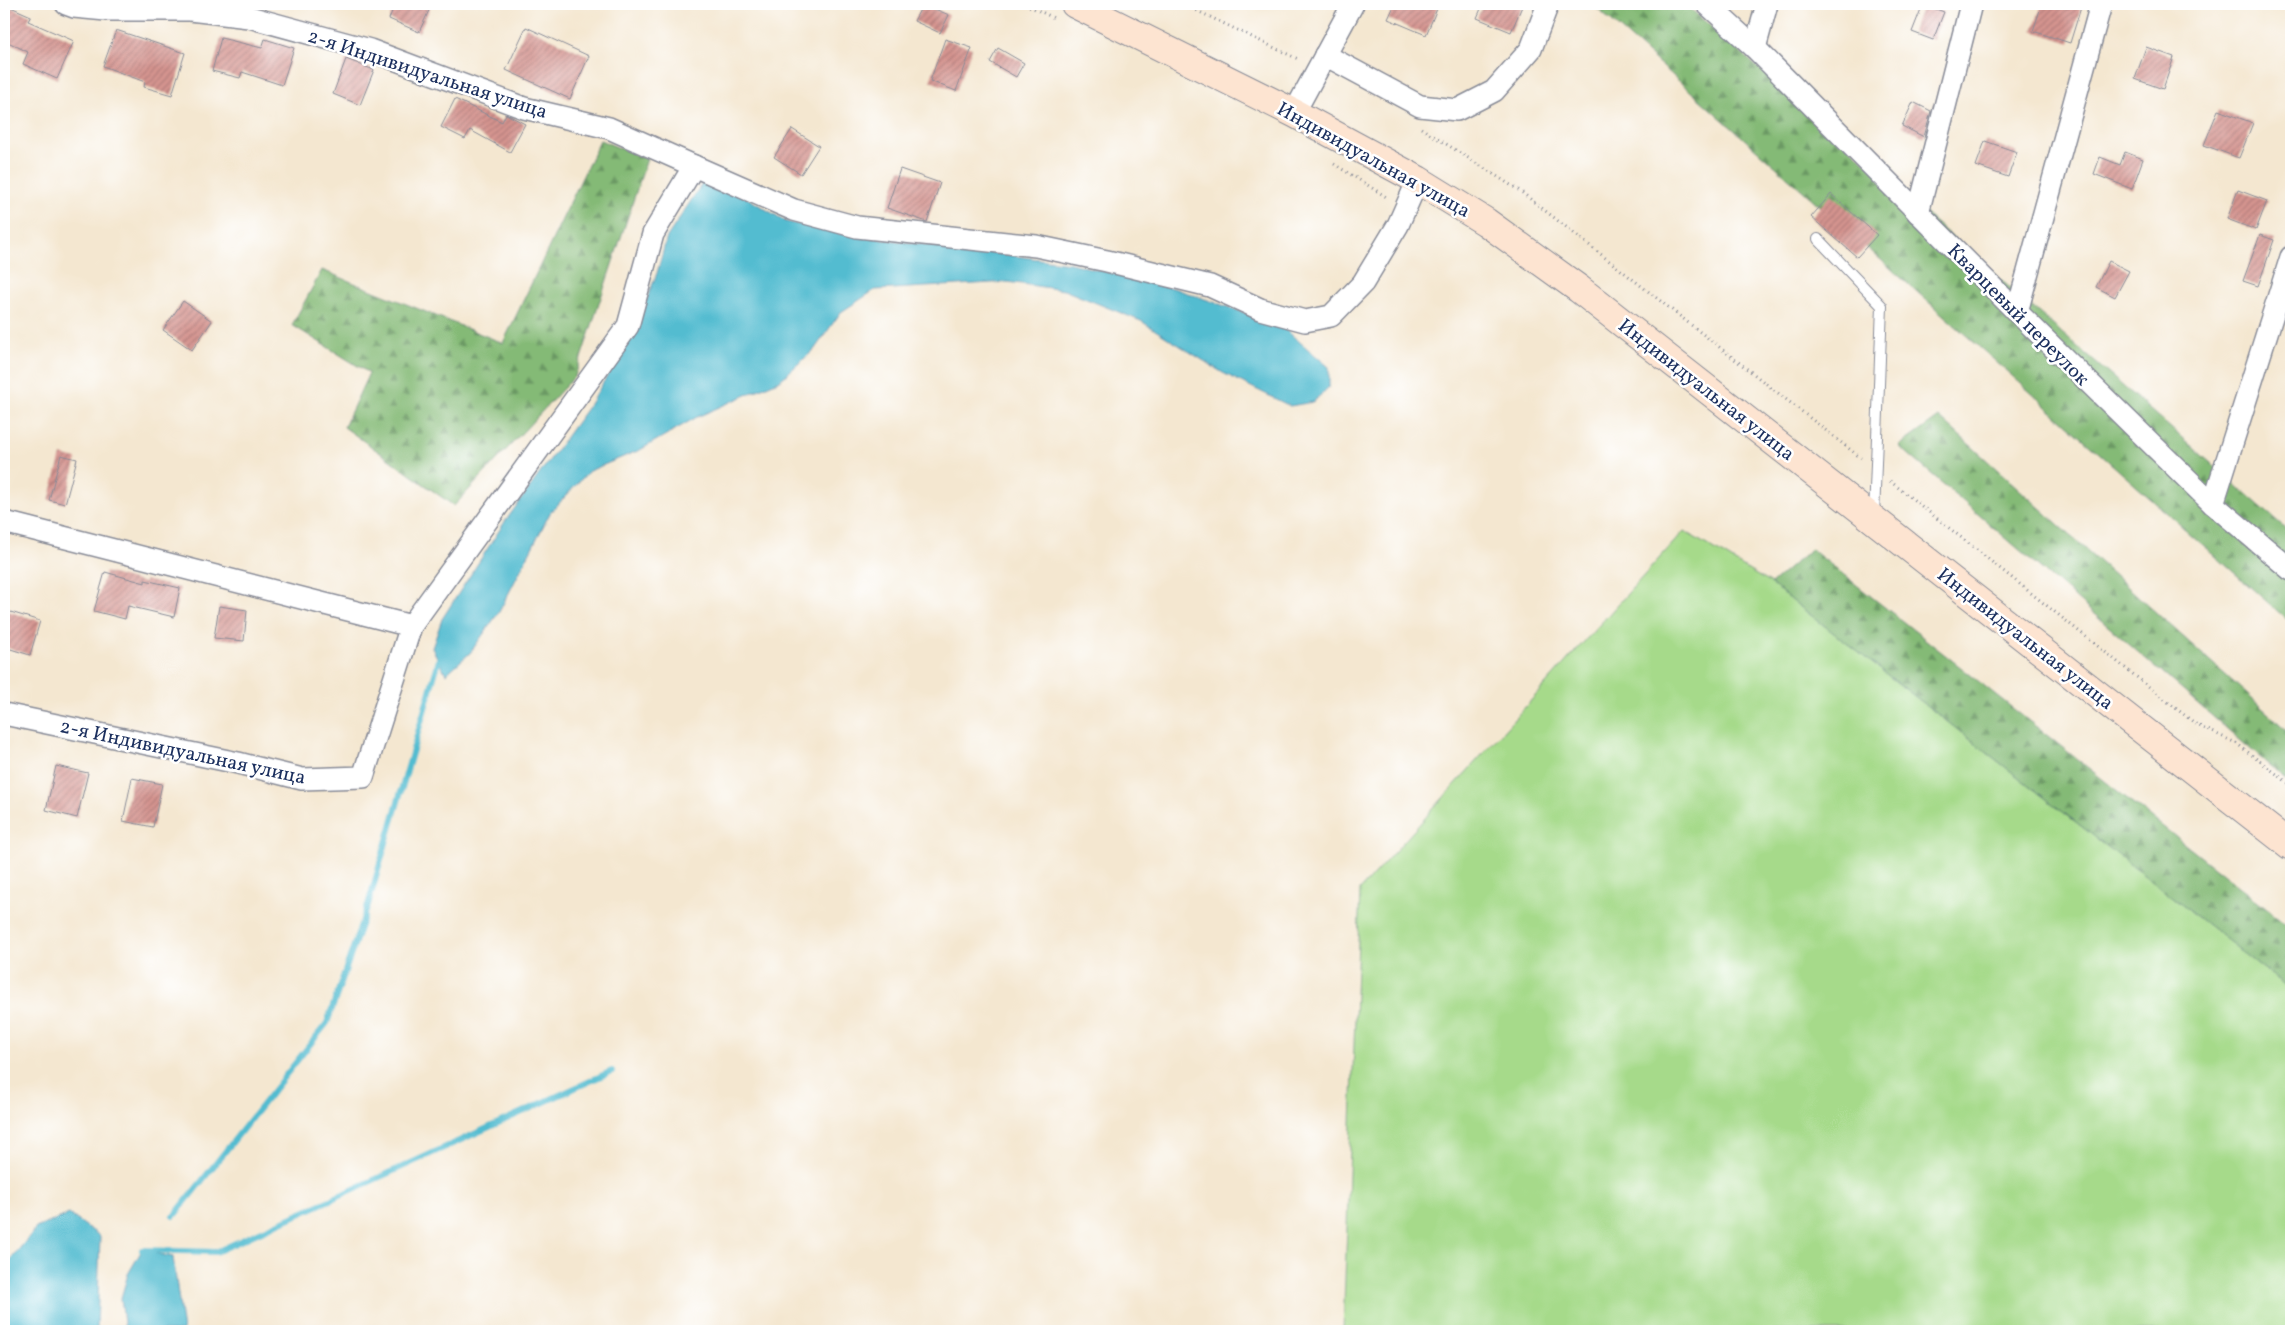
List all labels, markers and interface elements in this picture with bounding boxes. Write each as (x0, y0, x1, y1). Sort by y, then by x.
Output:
street label: 2-я Индивидуальная улица (304, 23, 551, 127)
street label: Индивидуальная улица (1271, 96, 1475, 226)
street label: Кварцевый переулок (1940, 238, 2095, 393)
street label: Индивидуальная улица (1612, 313, 1800, 468)
street label: Индивидуальная улица (1931, 562, 2119, 717)
street label: 2-я Индивидуальная улица (57, 713, 308, 793)

